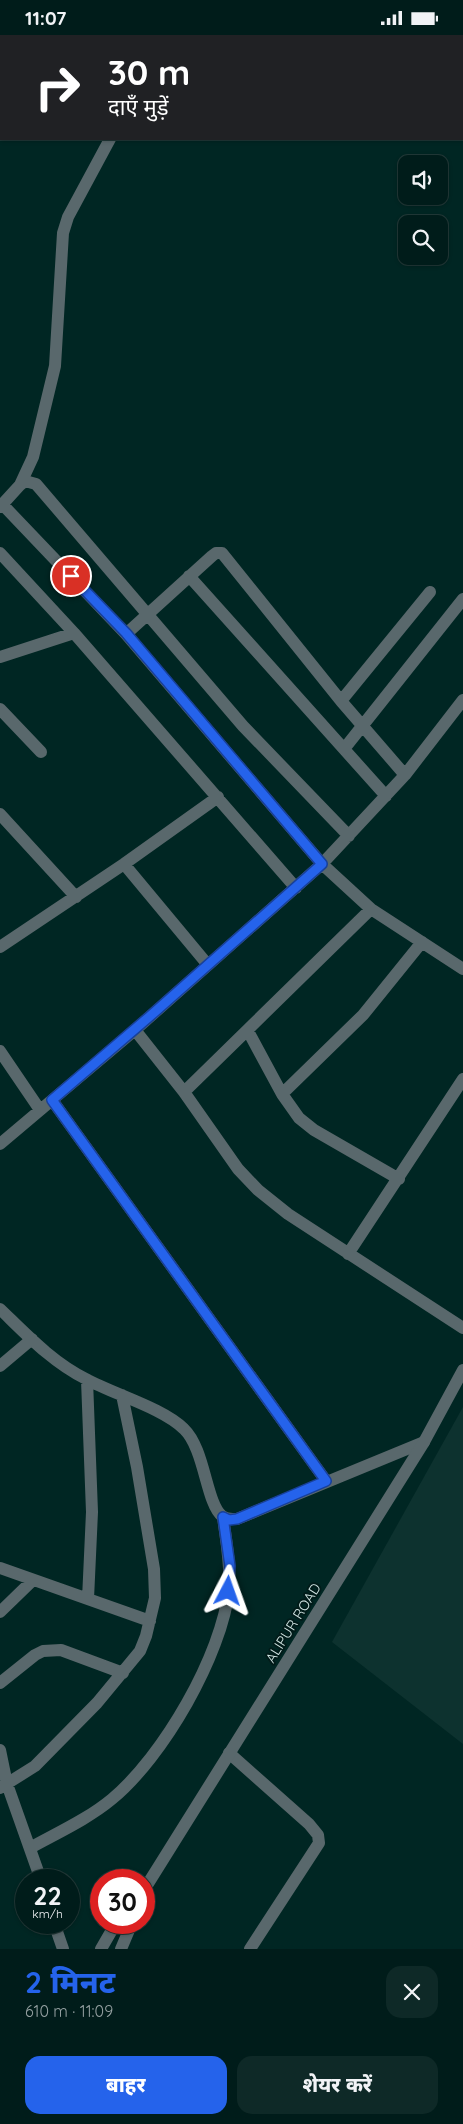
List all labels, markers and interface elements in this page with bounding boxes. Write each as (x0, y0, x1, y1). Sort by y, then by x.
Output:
text: 11:07 (25, 6, 66, 30)
text: 30 m (108, 50, 190, 94)
icon: right (25, 55, 90, 120)
text: दाएँ मुड़ें (108, 93, 168, 121)
map controls (398, 155, 448, 265)
button: sound (398, 155, 448, 205)
button: search (398, 215, 448, 265)
pin (50, 555, 92, 597)
icon: arrive (57, 562, 85, 590)
position arrow (201, 1564, 253, 1616)
street label: ALIPUR ROAD (261, 1580, 325, 1666)
speed limit sign: 30 (90, 1869, 155, 1934)
text: 22 (33, 1880, 62, 1911)
text: km/h (32, 1906, 63, 1921)
text: 2 मिनट (25, 1963, 115, 2001)
button: close (386, 1966, 438, 2018)
text: 610 m · 11:09 (25, 2001, 113, 2021)
button: बाहर (25, 2056, 227, 2114)
button: शेयर करें (237, 2056, 438, 2114)

